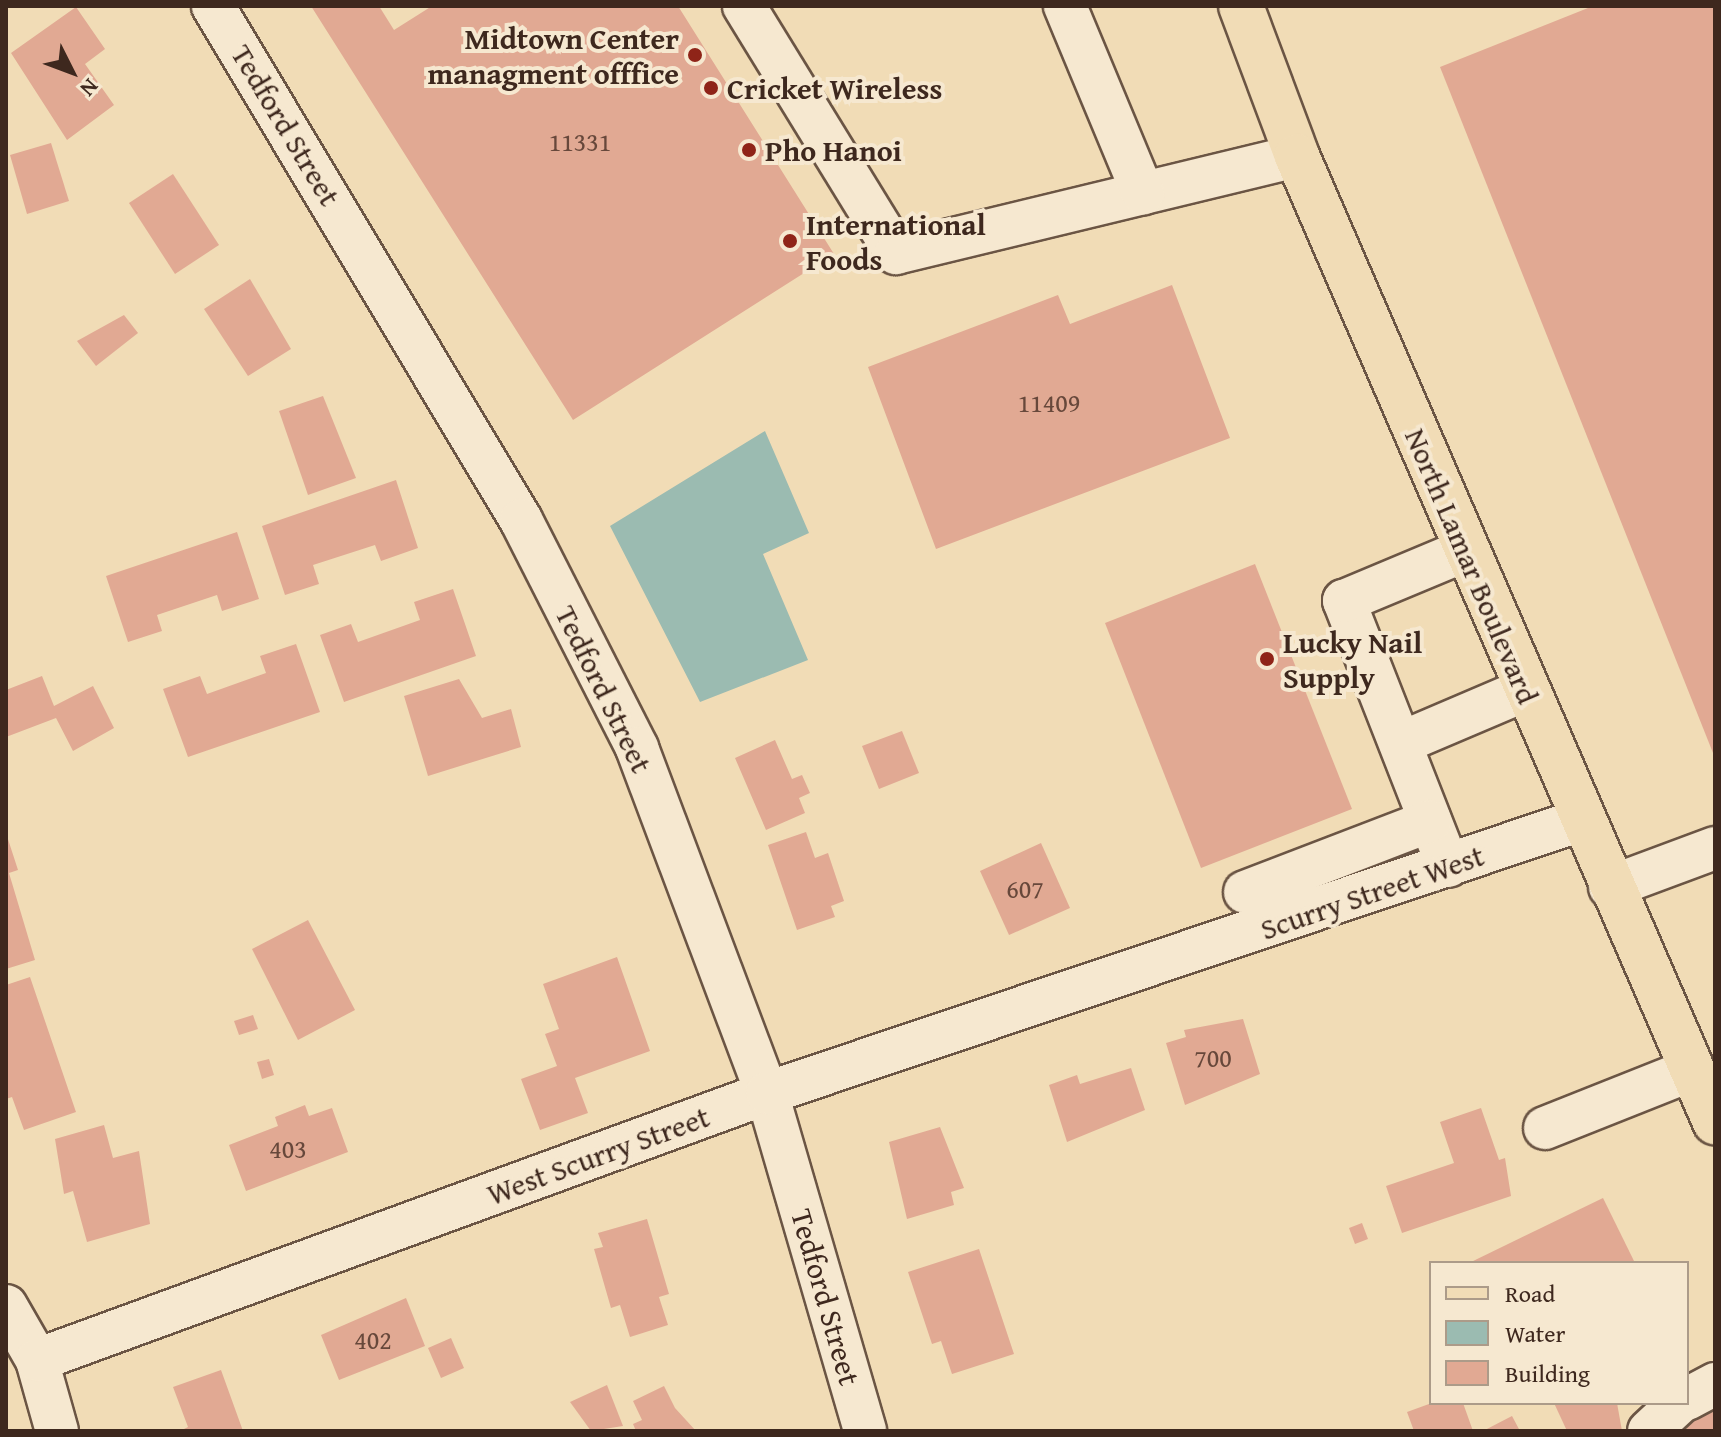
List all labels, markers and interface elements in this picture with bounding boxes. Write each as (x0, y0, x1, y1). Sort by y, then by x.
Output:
place label: Midtown Center managment offfice (428, 20, 679, 90)
north arrow (32, 32, 112, 112)
street label: Tedford Street (224, 38, 348, 212)
marker: Midtown Center managment offfice (686, 46, 704, 64)
place label: Cricket Wireless (727, 70, 942, 106)
text: N (73, 72, 107, 104)
marker: Cricket Wireless (702, 79, 720, 97)
house number: 11331 (549, 126, 611, 158)
place label: Pho Hanoi (765, 132, 902, 168)
marker: Pho Hanoi (740, 141, 758, 159)
place label: International Foods (806, 206, 986, 276)
marker: International Foods (781, 232, 799, 250)
house number: 11409 (1018, 387, 1080, 419)
street label: North Lamar Boulevard (1398, 423, 1546, 709)
street label: Tedford Street (548, 600, 660, 778)
place label: Lucky Nail Supply (1283, 624, 1422, 694)
marker: Lucky Nail Supply (1258, 650, 1276, 668)
street label: Scurry Street West (1256, 837, 1488, 947)
house number: 607 (1006, 873, 1044, 905)
house number: 700 (1194, 1042, 1232, 1074)
street label: West Scurry Street (482, 1098, 714, 1212)
house number: 403 (269, 1133, 307, 1165)
street label: Tedford Street (784, 1205, 868, 1389)
legend (1429, 1261, 1689, 1405)
text: Road (1505, 1276, 1555, 1311)
text: Water (1505, 1316, 1565, 1351)
house number: 402 (354, 1324, 392, 1356)
text: Building (1505, 1356, 1590, 1391)

